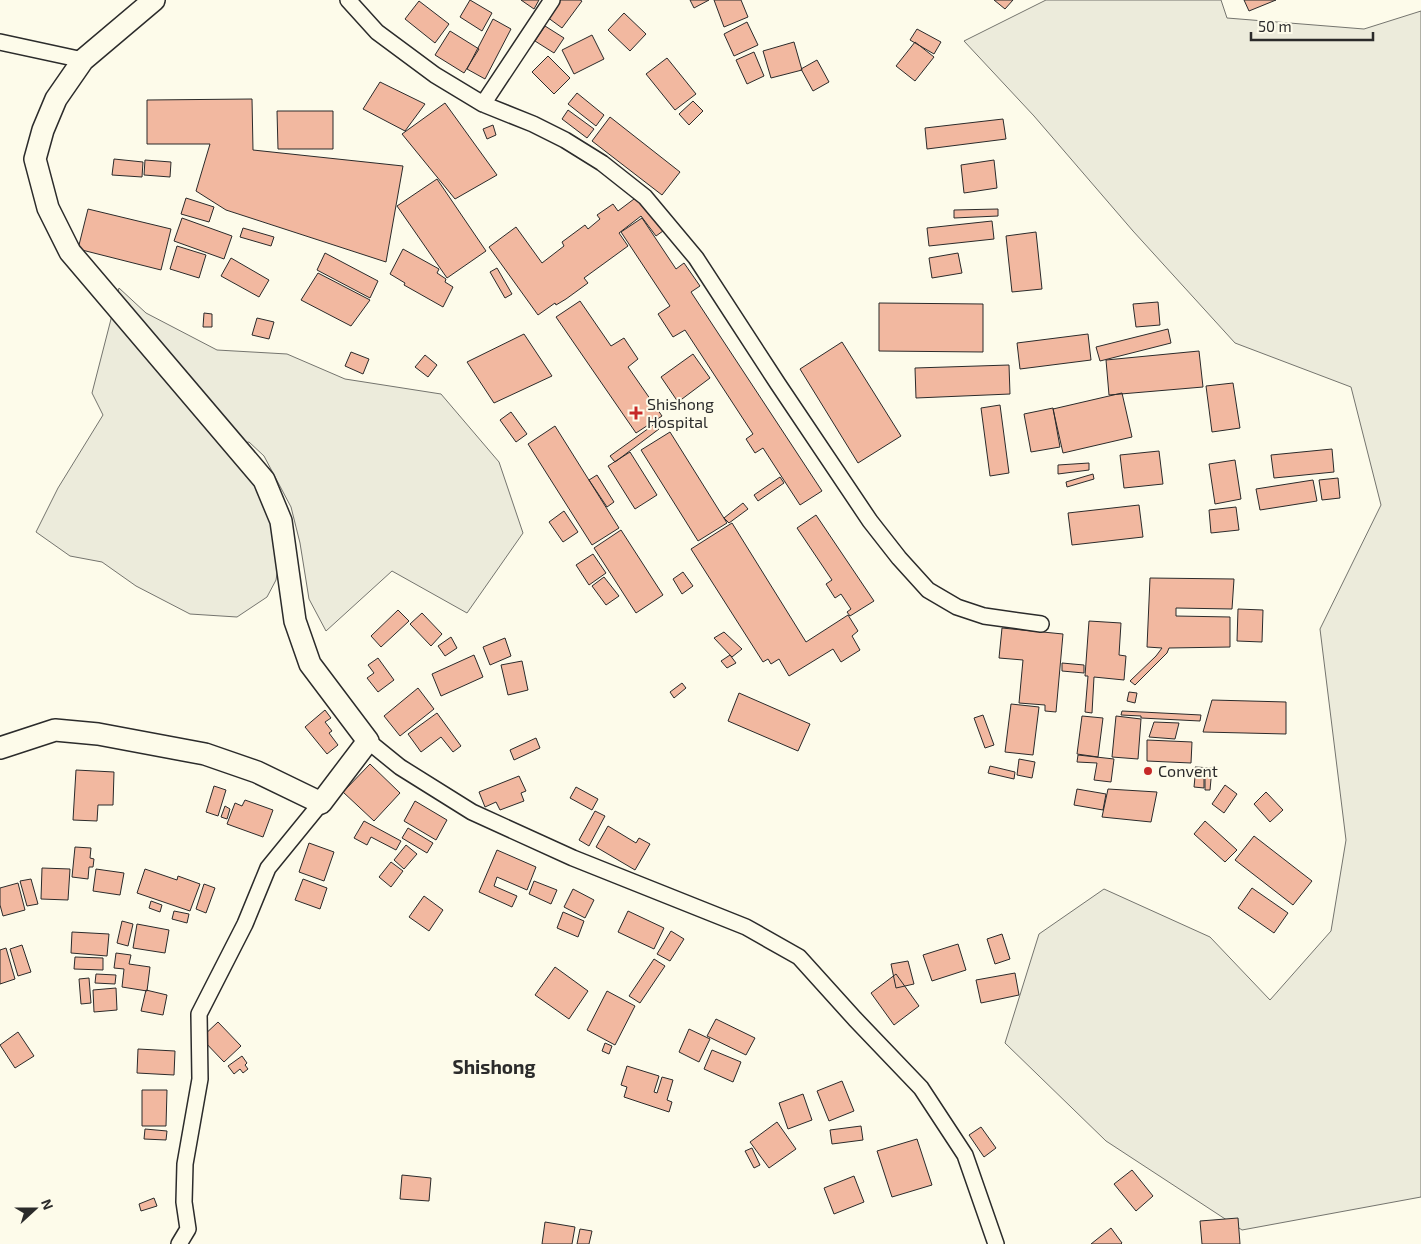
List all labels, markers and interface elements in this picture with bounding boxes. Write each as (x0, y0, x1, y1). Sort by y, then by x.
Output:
scale bar (1251, 10, 1374, 42)
text: 50 m (1258, 17, 1292, 35)
place label: Shishong Hospital (647, 394, 714, 431)
marker: Shishong Hospital (629, 406, 643, 420)
place label: Convent (1158, 761, 1218, 780)
marker: Convent (1142, 765, 1154, 777)
district label: Shishong (453, 1055, 535, 1078)
north arrow (10, 1184, 60, 1234)
text: N (38, 1196, 57, 1212)

